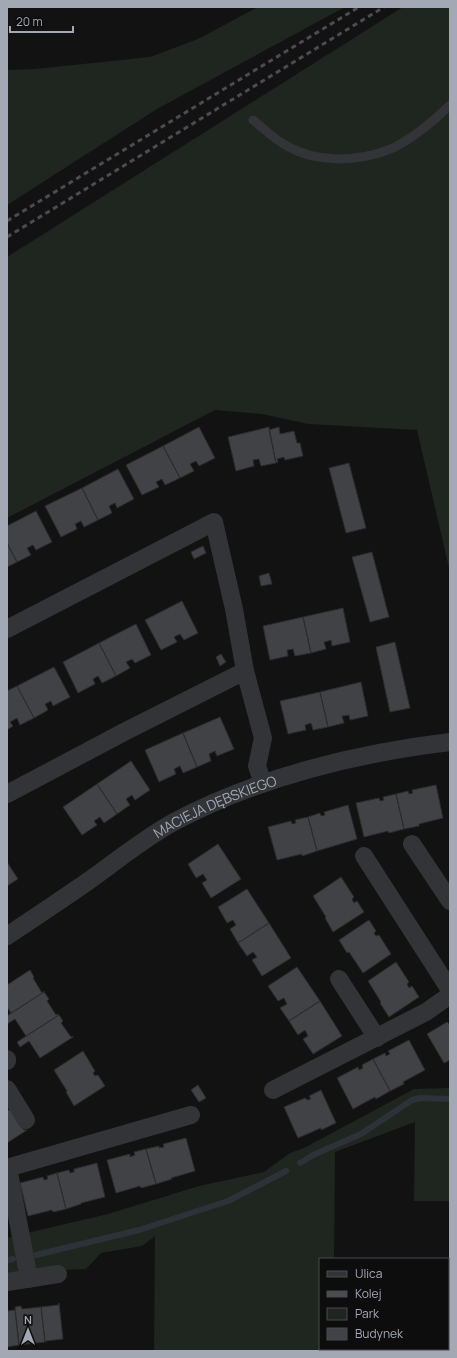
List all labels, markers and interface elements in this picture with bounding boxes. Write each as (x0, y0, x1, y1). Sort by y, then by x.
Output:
scale bar (10, 8, 73, 34)
text: 20 m (16, 13, 43, 30)
street label: MACIEJA DĘBSKIEGO (149, 770, 279, 842)
legend (319, 1258, 449, 1350)
text: Ulica (355, 1265, 382, 1282)
text: Kolej (355, 1285, 382, 1302)
text: Park (355, 1305, 380, 1322)
north arrow (8, 1310, 48, 1350)
text: N (24, 1312, 32, 1327)
text: Budynek (355, 1325, 404, 1342)

